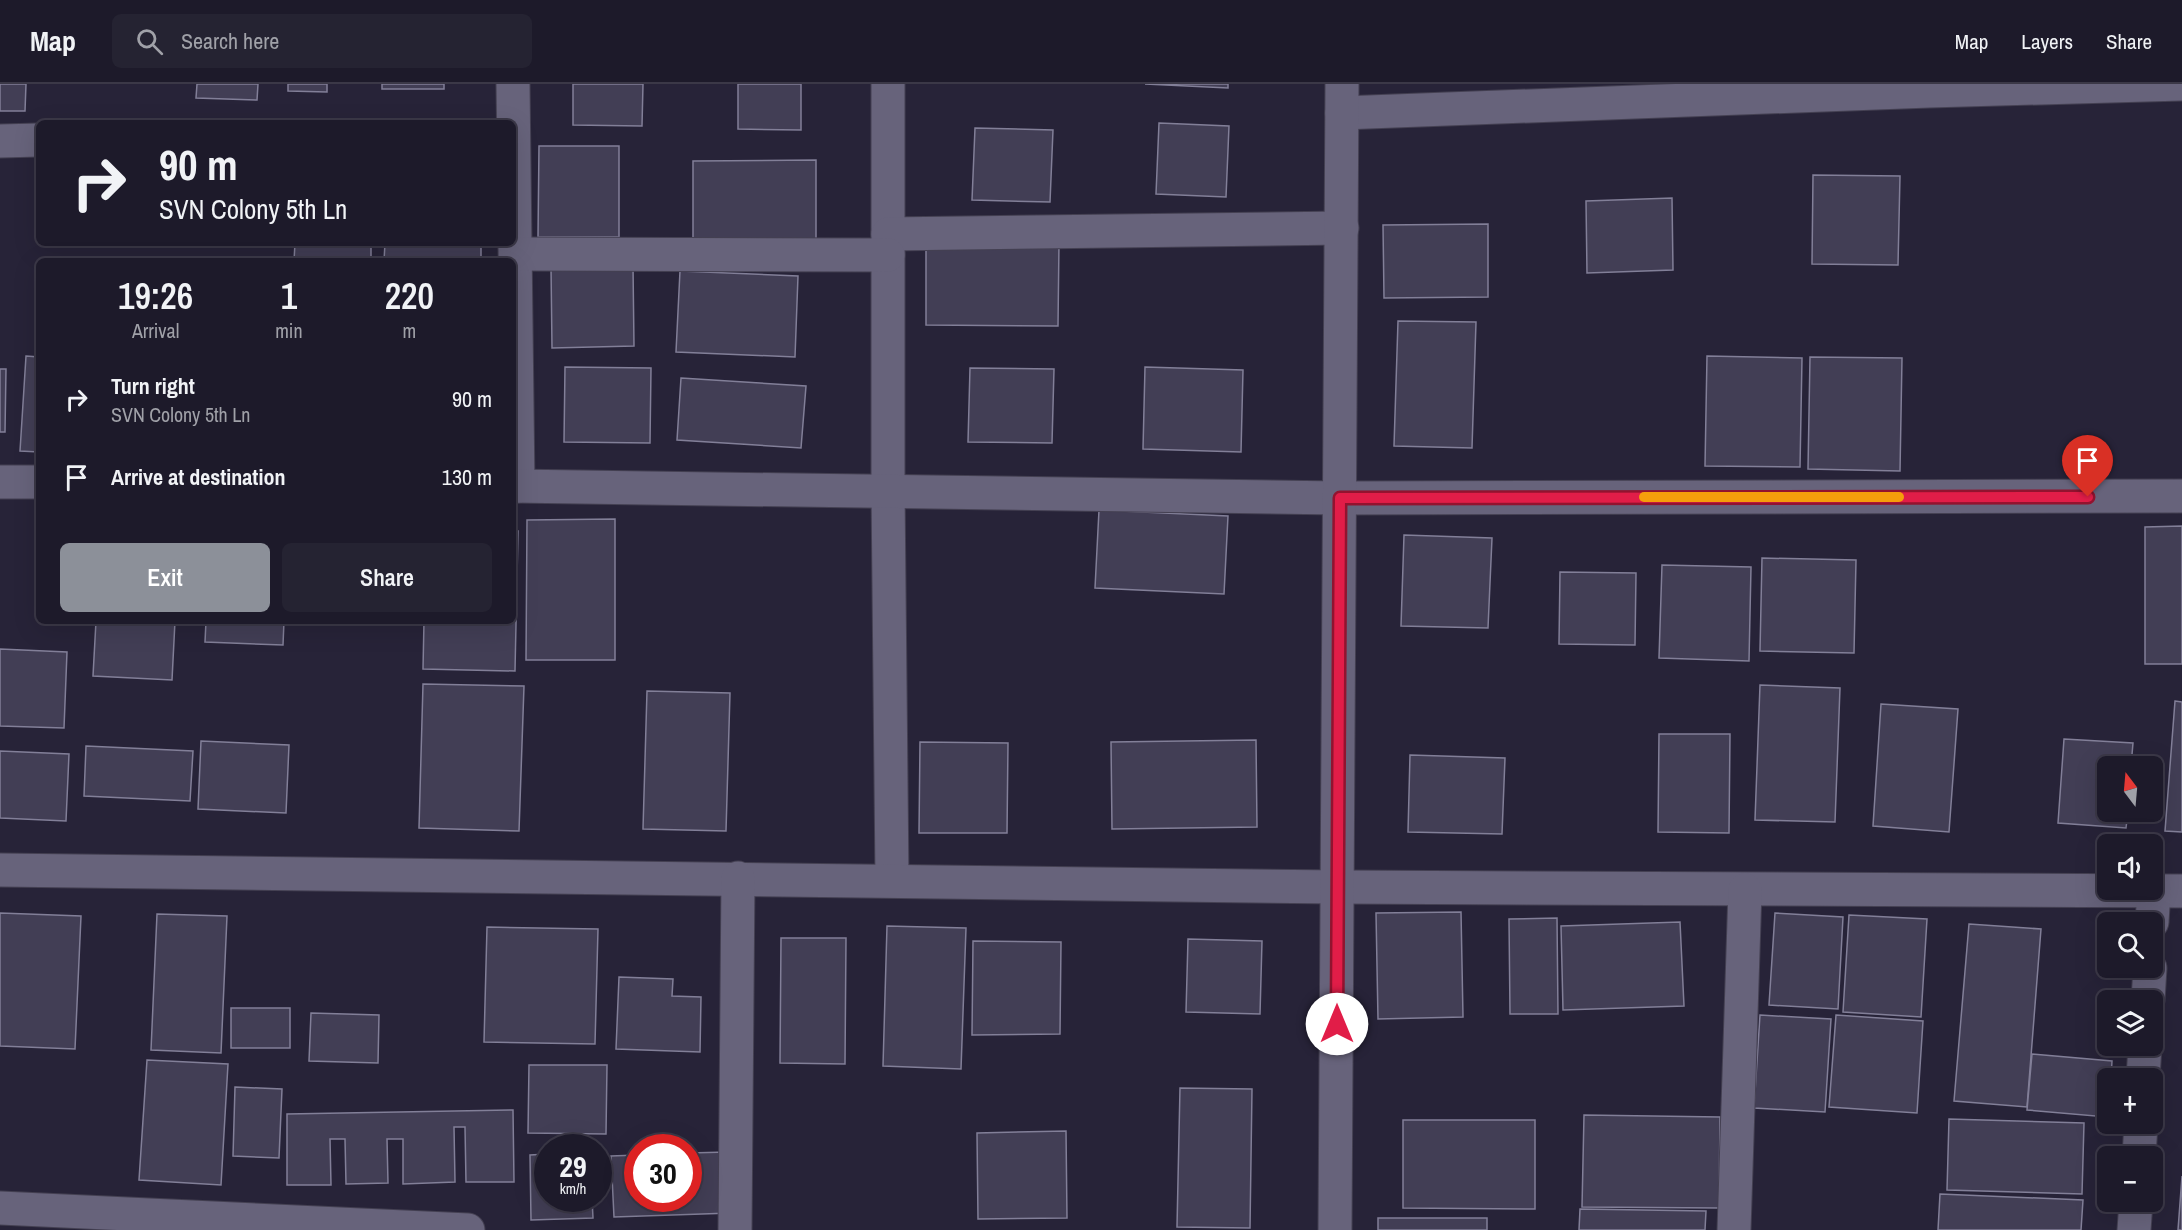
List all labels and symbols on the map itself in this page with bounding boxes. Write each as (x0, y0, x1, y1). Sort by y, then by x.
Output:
pin (2062, 435, 2113, 497)
north arrow (2097, 756, 2163, 822)
position arrow (1305, 992, 1369, 1056)
speed limit sign: 30 (624, 1134, 702, 1212)

